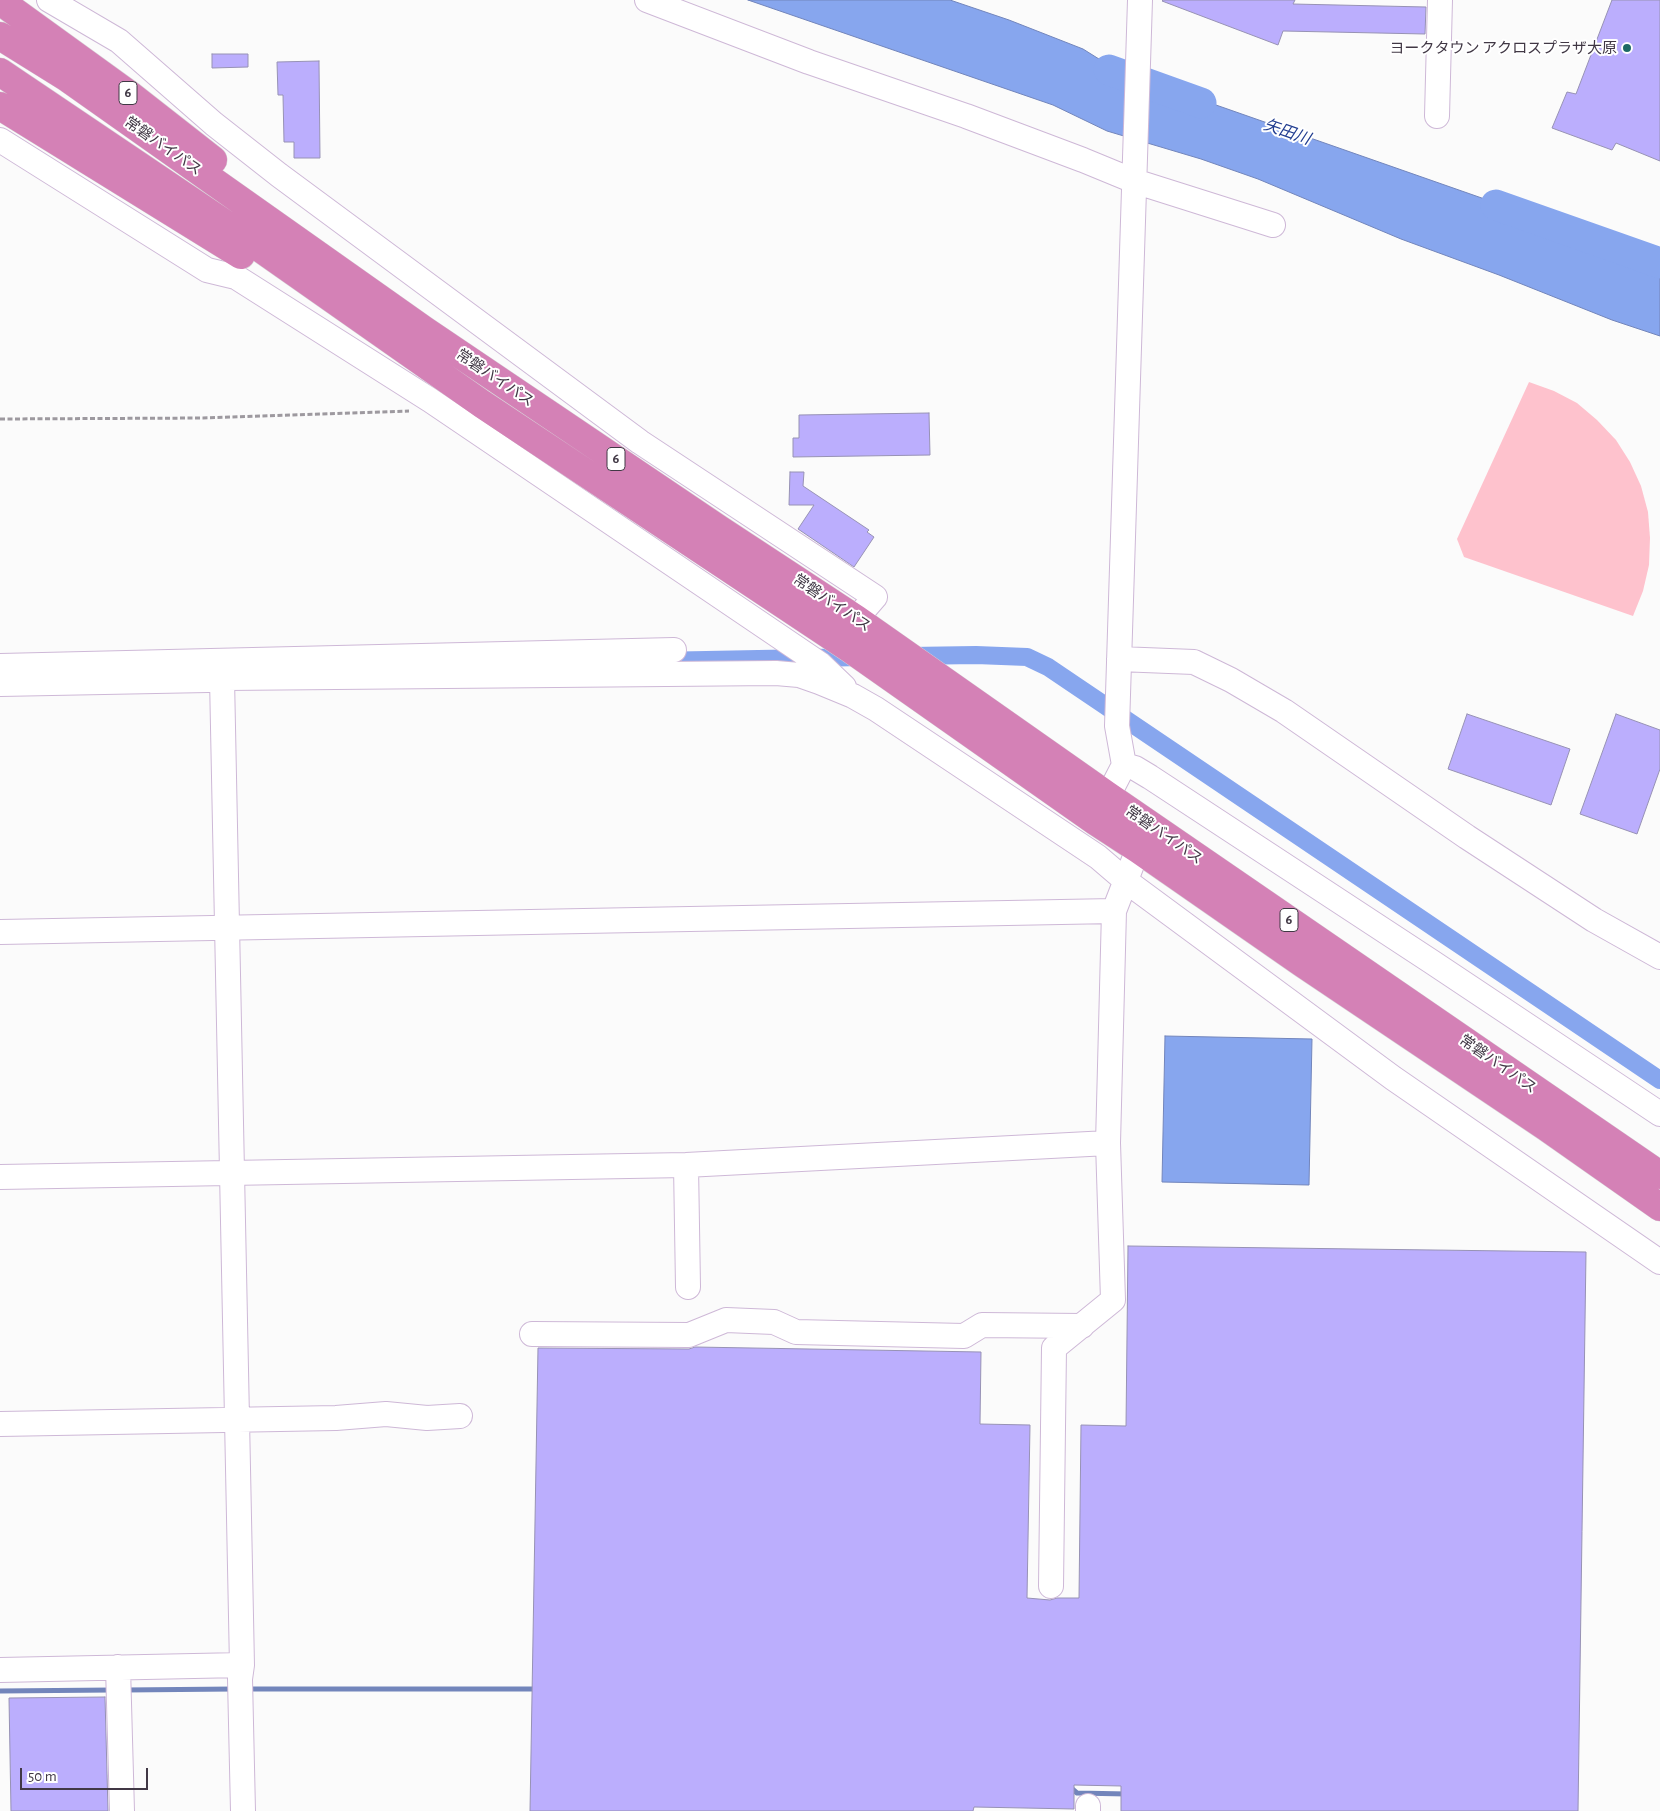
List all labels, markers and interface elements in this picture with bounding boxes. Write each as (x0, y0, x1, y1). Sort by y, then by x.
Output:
place label: ヨークタウン アクロスプラザ大原 (1390, 39, 1617, 57)
marker: ヨークタウン アクロスプラザ大原 (1621, 42, 1633, 54)
road number: 6 (119, 82, 137, 105)
street label: 常磐バイパス (121, 113, 205, 179)
water label: 矢田川 (1261, 115, 1313, 149)
street label: 常磐バイパス (453, 345, 537, 411)
road number: 6 (607, 448, 625, 470)
street label: 常磐バイパス (790, 570, 874, 636)
street label: 常磐バイパス (1122, 802, 1206, 868)
road number: 6 (1280, 908, 1298, 932)
street label: 常磐バイパス (1456, 1031, 1540, 1097)
scale bar (22, 1758, 150, 1790)
text: 50 m (28, 1769, 57, 1784)

